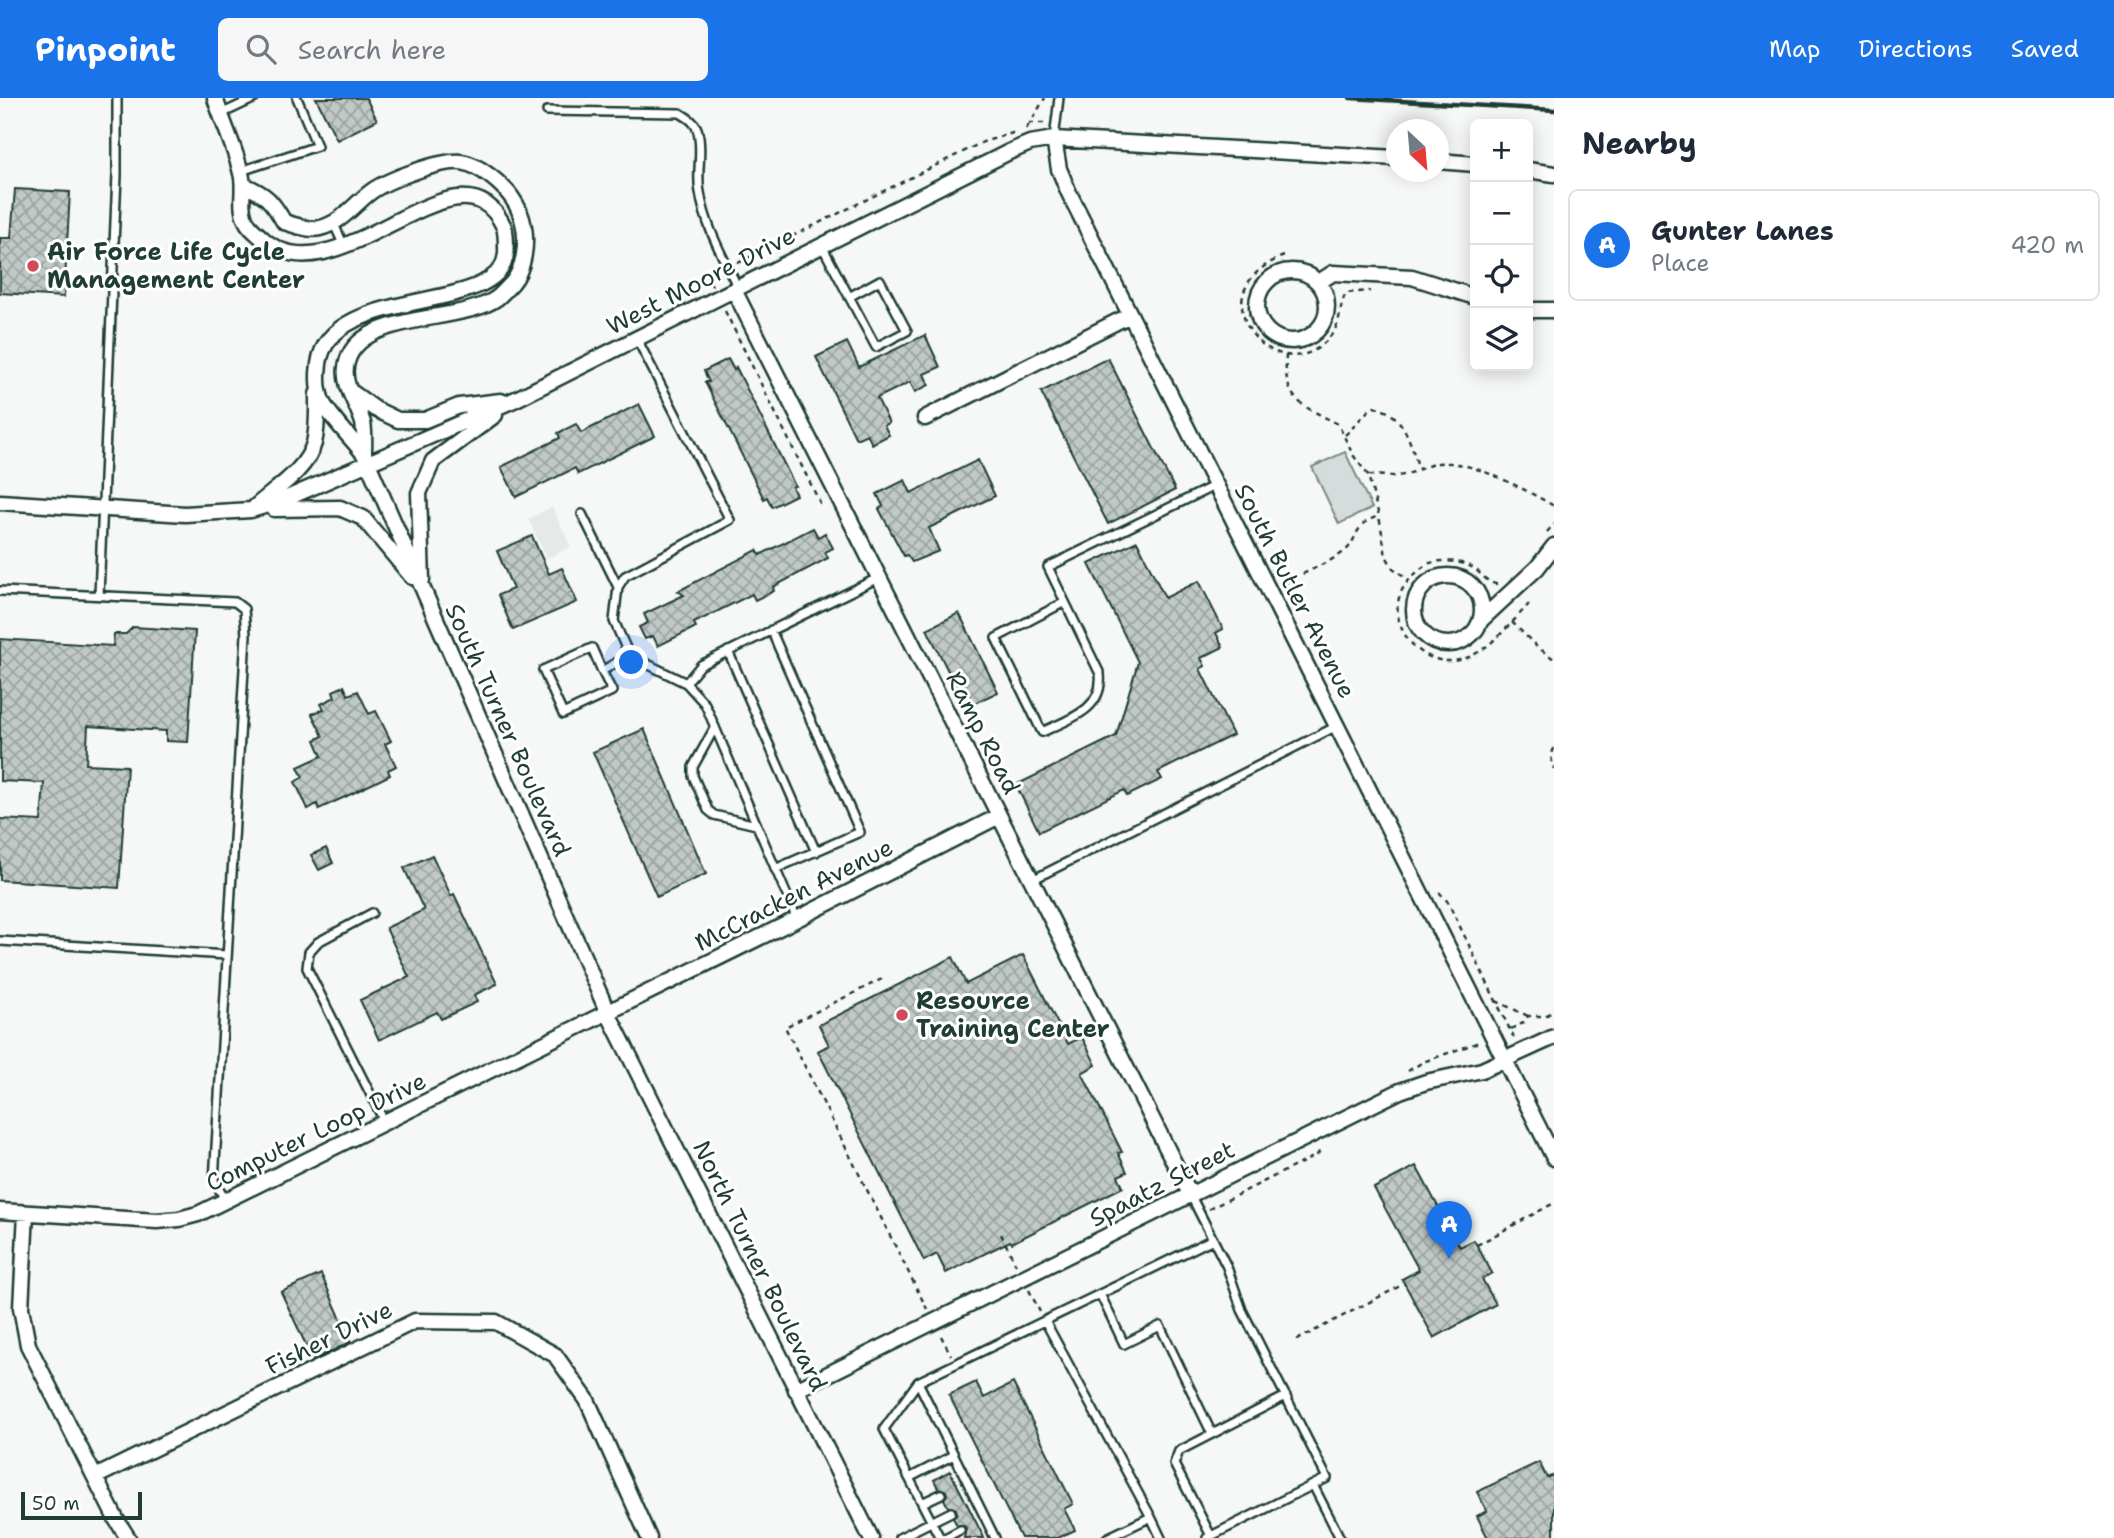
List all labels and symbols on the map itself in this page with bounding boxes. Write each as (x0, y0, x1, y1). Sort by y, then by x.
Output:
north arrow (1386, 119, 1449, 182)
street label: West Moore Drive (601, 220, 801, 342)
place label: Air Force Life Cycle Management Center (47, 236, 305, 296)
marker: Air Force Life Cycle Management Center (25, 258, 41, 274)
street label: South Butler Avenue (1227, 478, 1363, 704)
street label: South Turner Boulevard (438, 599, 578, 861)
your location (614, 645, 648, 679)
street label: Ramp Road (938, 666, 1028, 800)
street label: McCracken Avenue (689, 831, 899, 959)
place label: Resource Training Center (916, 985, 1110, 1045)
marker: Resource Training Center (894, 1007, 910, 1023)
street label: Computer Loop Drive (201, 1065, 431, 1199)
street label: Spaatz Street (1084, 1134, 1240, 1234)
street label: North Turner Boulevard (685, 1135, 835, 1397)
pin: A (1426, 1201, 1472, 1259)
street label: Fisher Drive (260, 1294, 398, 1382)
scale bar (21, 1489, 142, 1521)

